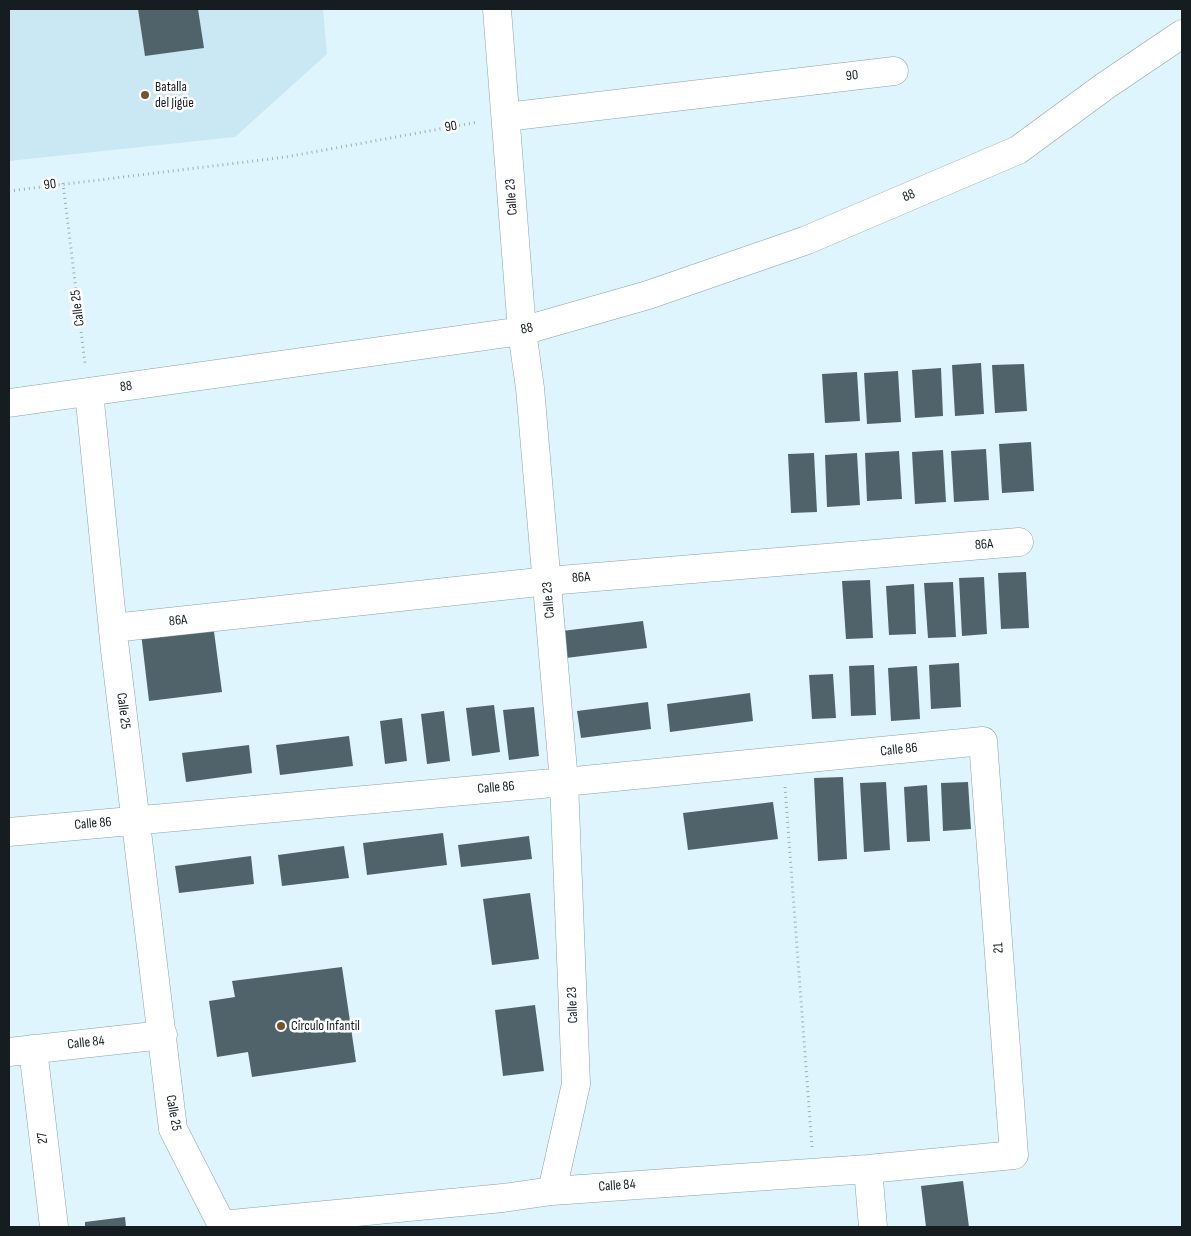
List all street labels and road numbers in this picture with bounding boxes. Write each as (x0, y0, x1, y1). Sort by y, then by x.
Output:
street label: 90 (845, 67, 859, 85)
street label: 90 (443, 118, 459, 136)
street label: 90 (43, 176, 57, 194)
street label: Calle 23 (502, 178, 522, 216)
street label: 88 (900, 186, 918, 206)
street label: Calle 25 (67, 289, 89, 327)
street label: 88 (519, 319, 535, 339)
street label: 88 (119, 378, 133, 396)
street label: 86A (974, 536, 994, 554)
street label: 86A (571, 569, 591, 587)
street label: Calle 23 (539, 581, 559, 619)
street label: 86A (168, 612, 188, 630)
street label: Calle 25 (112, 692, 134, 730)
street label: Calle 86 (880, 740, 918, 760)
street label: Calle 86 (477, 778, 515, 798)
street label: Calle 86 (74, 814, 112, 834)
street label: 21 (990, 942, 1008, 954)
street label: Calle 23 (564, 986, 582, 1024)
street label: Calle 84 (67, 1033, 105, 1053)
street label: Calle 25 (162, 1094, 184, 1132)
street label: 27 (34, 1131, 52, 1145)
street label: Calle 84 (598, 1176, 636, 1196)

